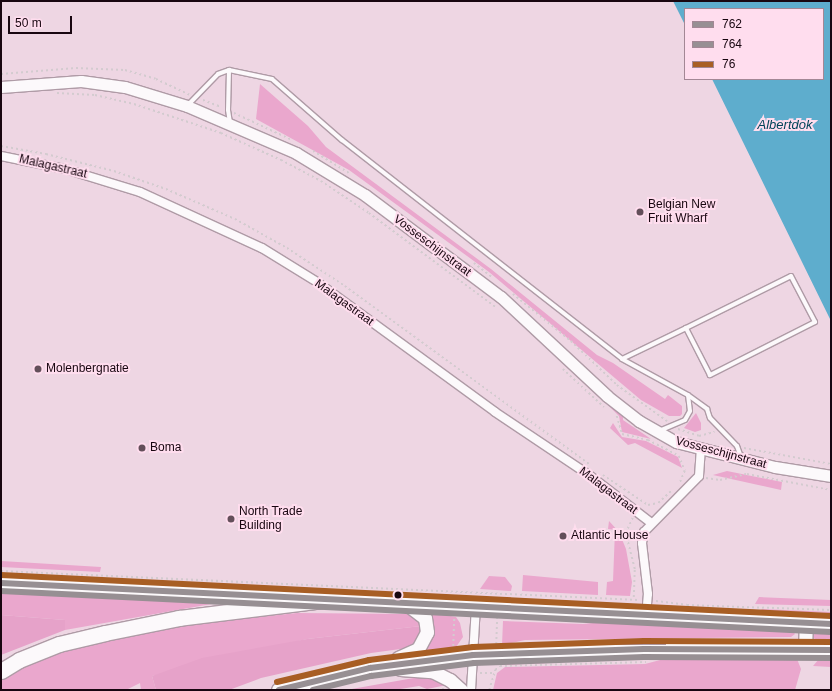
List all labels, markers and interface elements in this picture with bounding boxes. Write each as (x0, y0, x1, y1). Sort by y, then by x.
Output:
scale bar (10, 8, 74, 34)
legend (684, 8, 824, 80)
text: 50 m (15, 16, 42, 30)
text: 762 (722, 17, 742, 31)
text: 764 (722, 37, 742, 51)
text: 76 (722, 57, 735, 71)
water label: Albertdok (758, 117, 812, 133)
street label: Malagastraat (18, 152, 88, 182)
place label: Belgian New Fruit Wharf (648, 198, 715, 226)
marker: Belgian New Fruit Wharf (635, 207, 645, 217)
street label: Vosseschijnstraat (390, 212, 474, 280)
street label: Malagastraat (312, 277, 376, 329)
place label: Molenbergnatie (46, 362, 129, 376)
marker: Molenbergnatie (33, 364, 43, 374)
street label: Vosseschijnstraat (674, 434, 768, 472)
place label: Boma (150, 441, 181, 455)
marker: Boma (137, 443, 147, 453)
street label: Malagastraat (576, 464, 640, 518)
place label: North Trade Building (239, 505, 303, 533)
marker: North Trade Building (226, 514, 236, 524)
place label: Atlantic House (571, 529, 648, 543)
marker: Atlantic House (558, 531, 568, 541)
unlabelled marker (393, 590, 403, 600)

